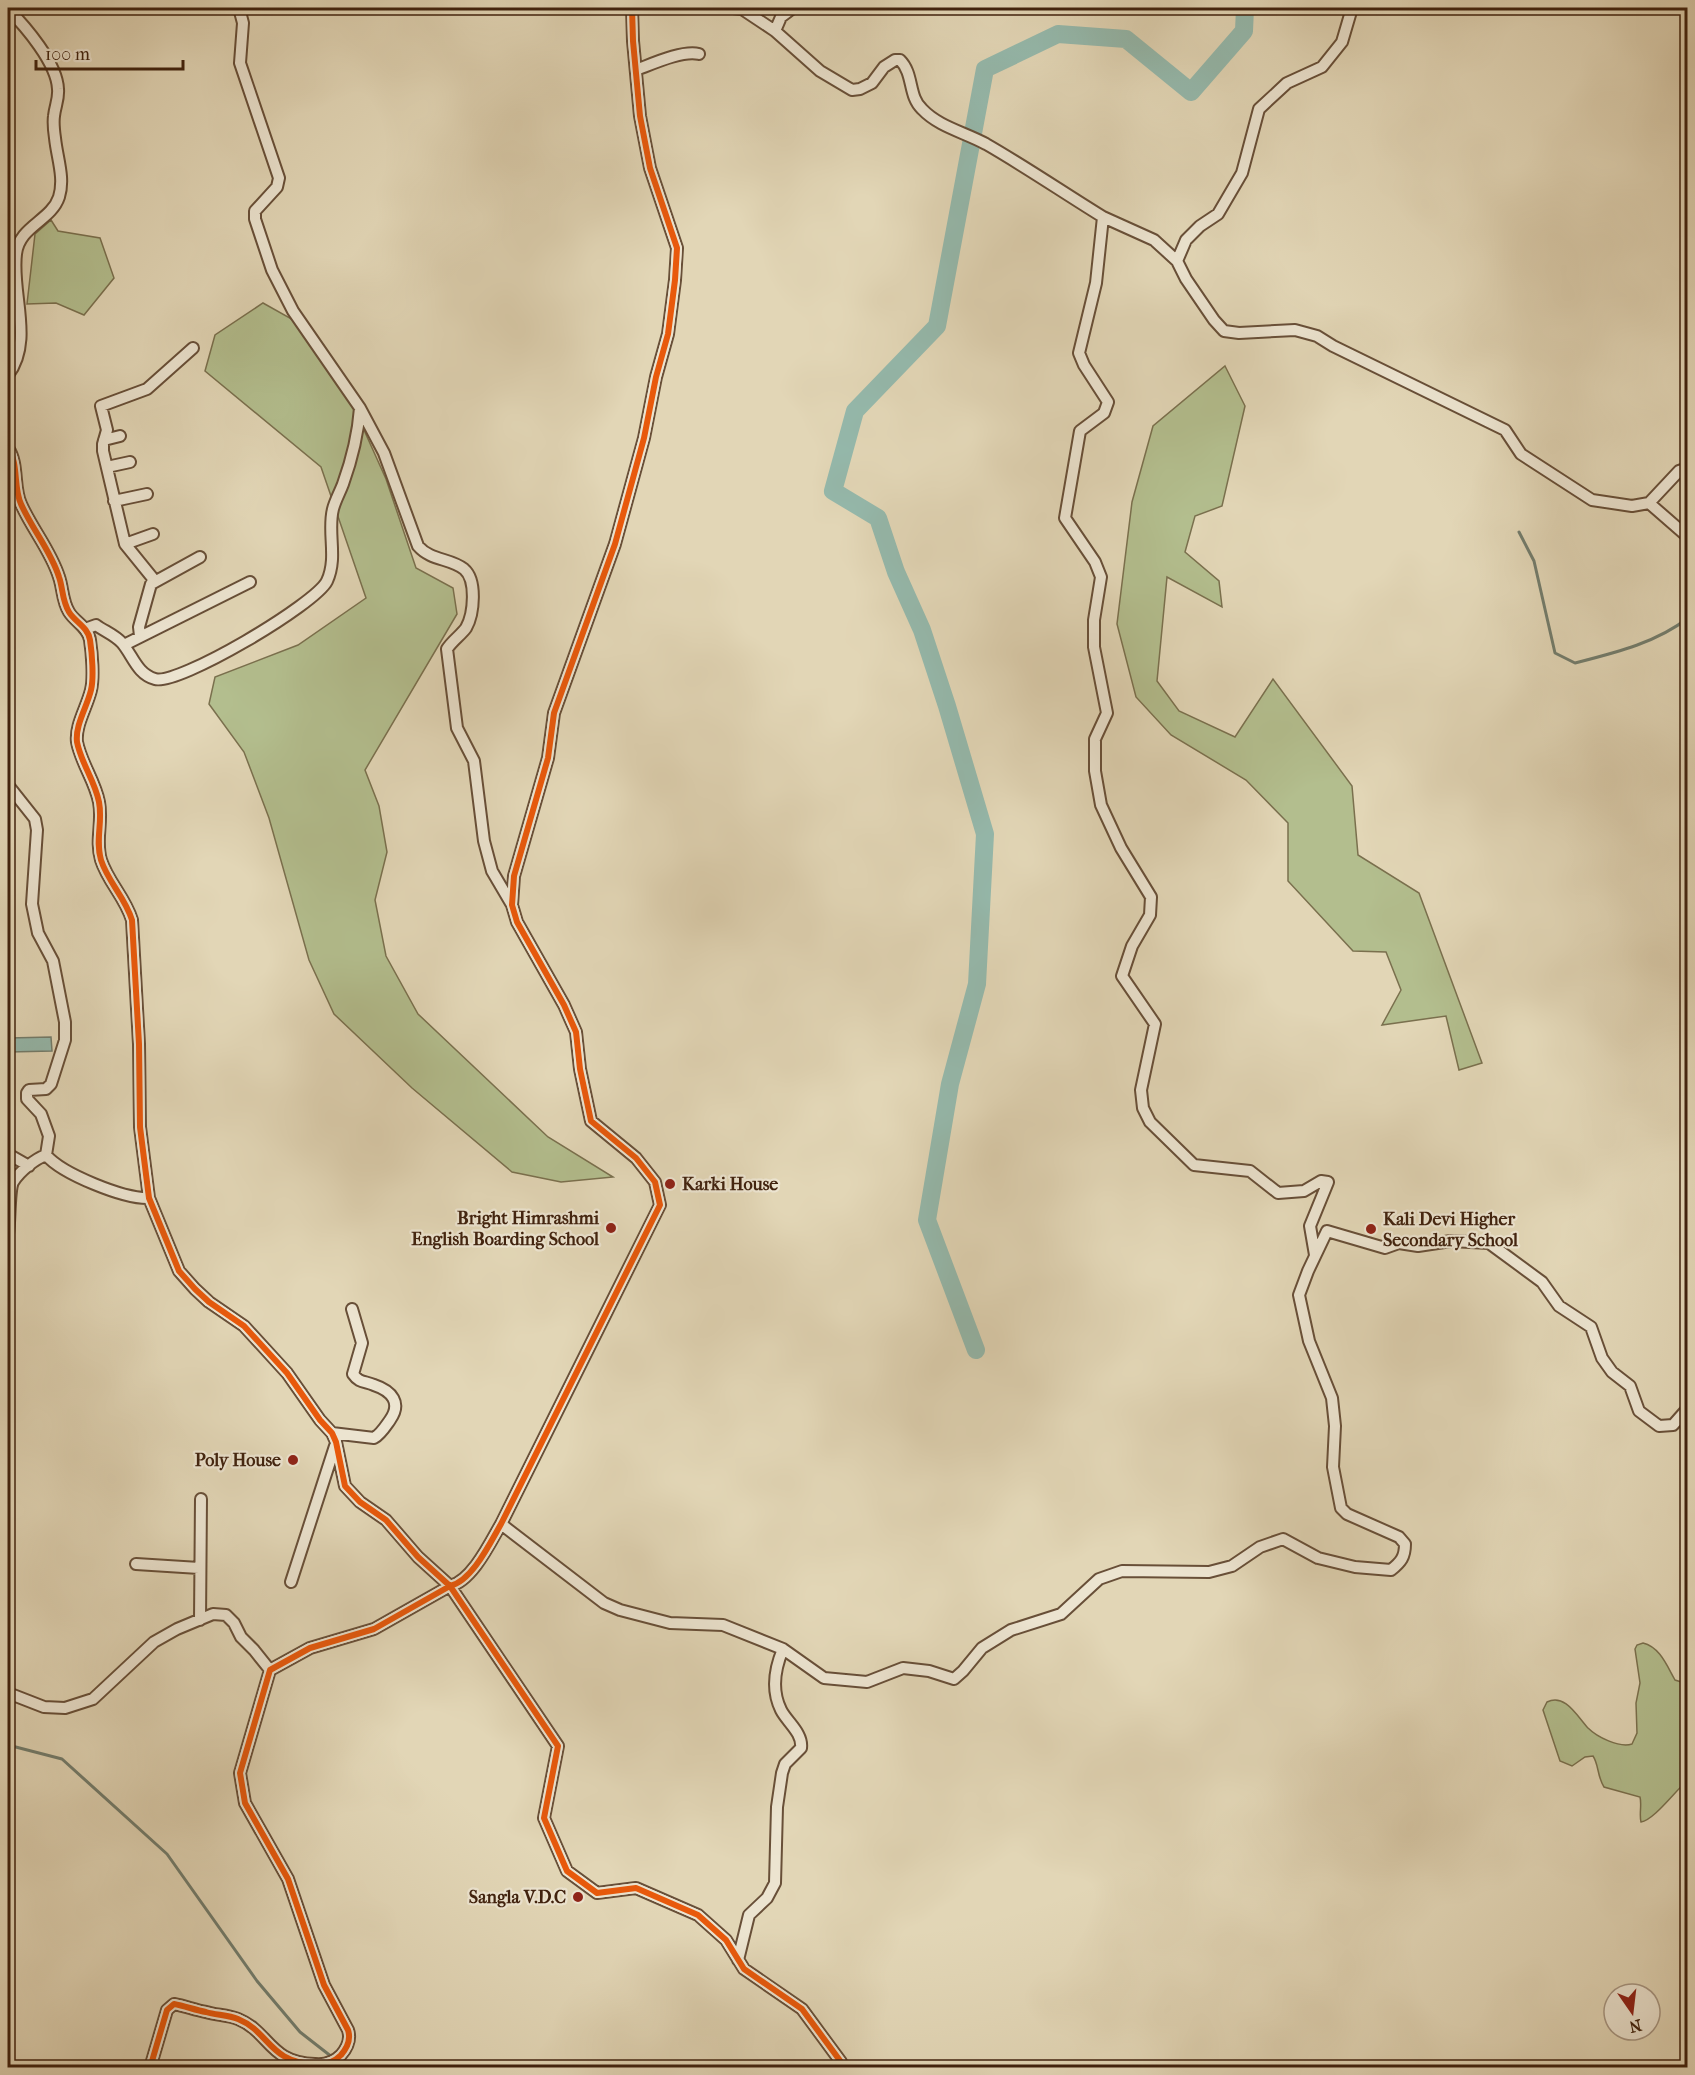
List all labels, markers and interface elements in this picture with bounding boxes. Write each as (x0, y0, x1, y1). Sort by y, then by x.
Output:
scale bar (36, 33, 183, 71)
text: 100 m (45, 44, 90, 65)
place label: Karki House (682, 1174, 778, 1195)
marker: Karki House (663, 1177, 677, 1191)
place label: Bright Himrashmi English Boarding School (411, 1208, 600, 1250)
place label: Kali Devi Higher Secondary School (1383, 1209, 1519, 1251)
marker: Bright Himrashmi English Boarding School (604, 1221, 618, 1235)
marker: Kali Devi Higher Secondary School (1364, 1222, 1378, 1236)
place label: Poly House (195, 1450, 281, 1471)
marker: Poly House (286, 1453, 300, 1467)
place label: Sangla V.D.C (469, 1887, 566, 1908)
marker: Sangla V.D.C (571, 1890, 585, 1904)
north arrow (1602, 1982, 1662, 2042)
text: N (1626, 2015, 1644, 2037)

